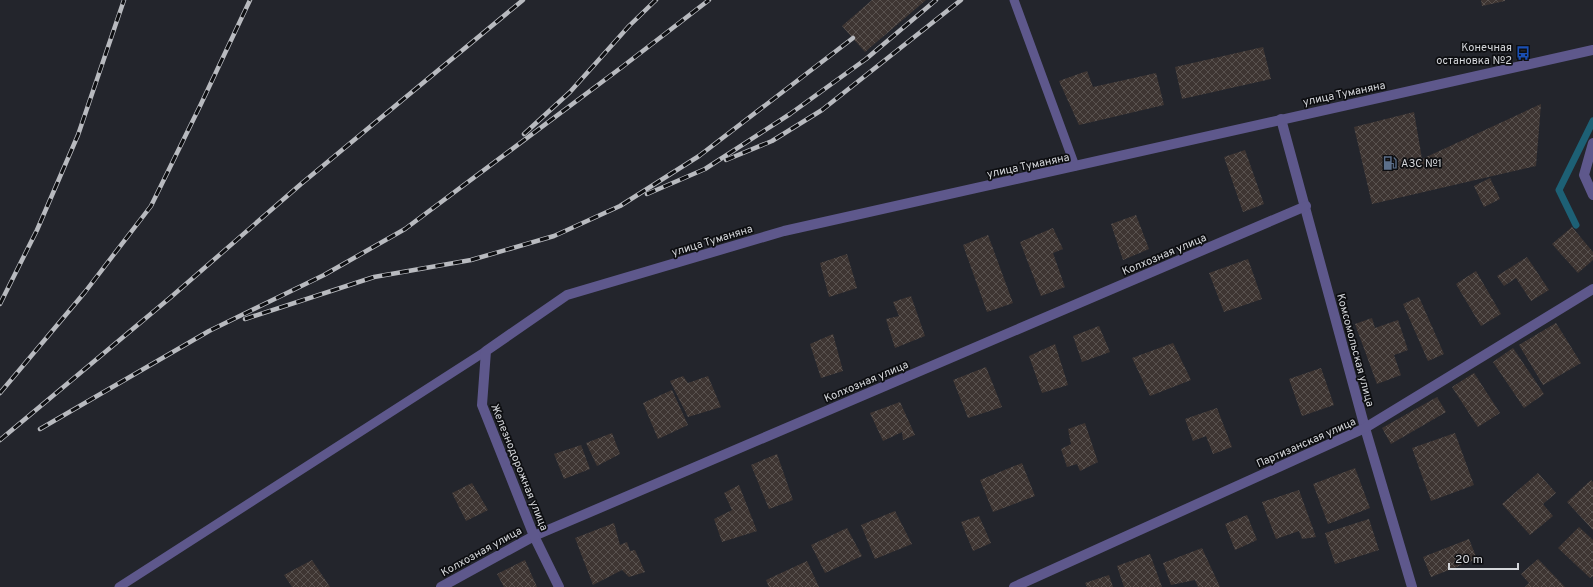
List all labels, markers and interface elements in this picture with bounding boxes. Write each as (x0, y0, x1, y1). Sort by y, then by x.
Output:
place label: Конечная остановка №2 (1436, 41, 1512, 68)
bus stop icon: Конечная остановка №2 (1515, 45, 1531, 61)
street label: улица Туманяна (1302, 78, 1387, 110)
street label: улица Туманяна (986, 150, 1071, 182)
fuel station icon: АЗС №1 (1382, 155, 1398, 171)
place label: АЗС №1 (1401, 157, 1442, 171)
street label: улица Туманяна (670, 222, 755, 260)
street label: Колхозная улица (1120, 231, 1209, 279)
street label: Комсомольская улица (1333, 292, 1377, 409)
street label: Колхозная улица (822, 358, 911, 406)
street label: Железнодорожная улица (487, 402, 551, 533)
street label: Партизанская улица (1255, 415, 1358, 471)
street label: Колхозная улица (439, 524, 525, 580)
scale bar (1449, 545, 1518, 571)
text: 20 m (1455, 552, 1483, 568)

